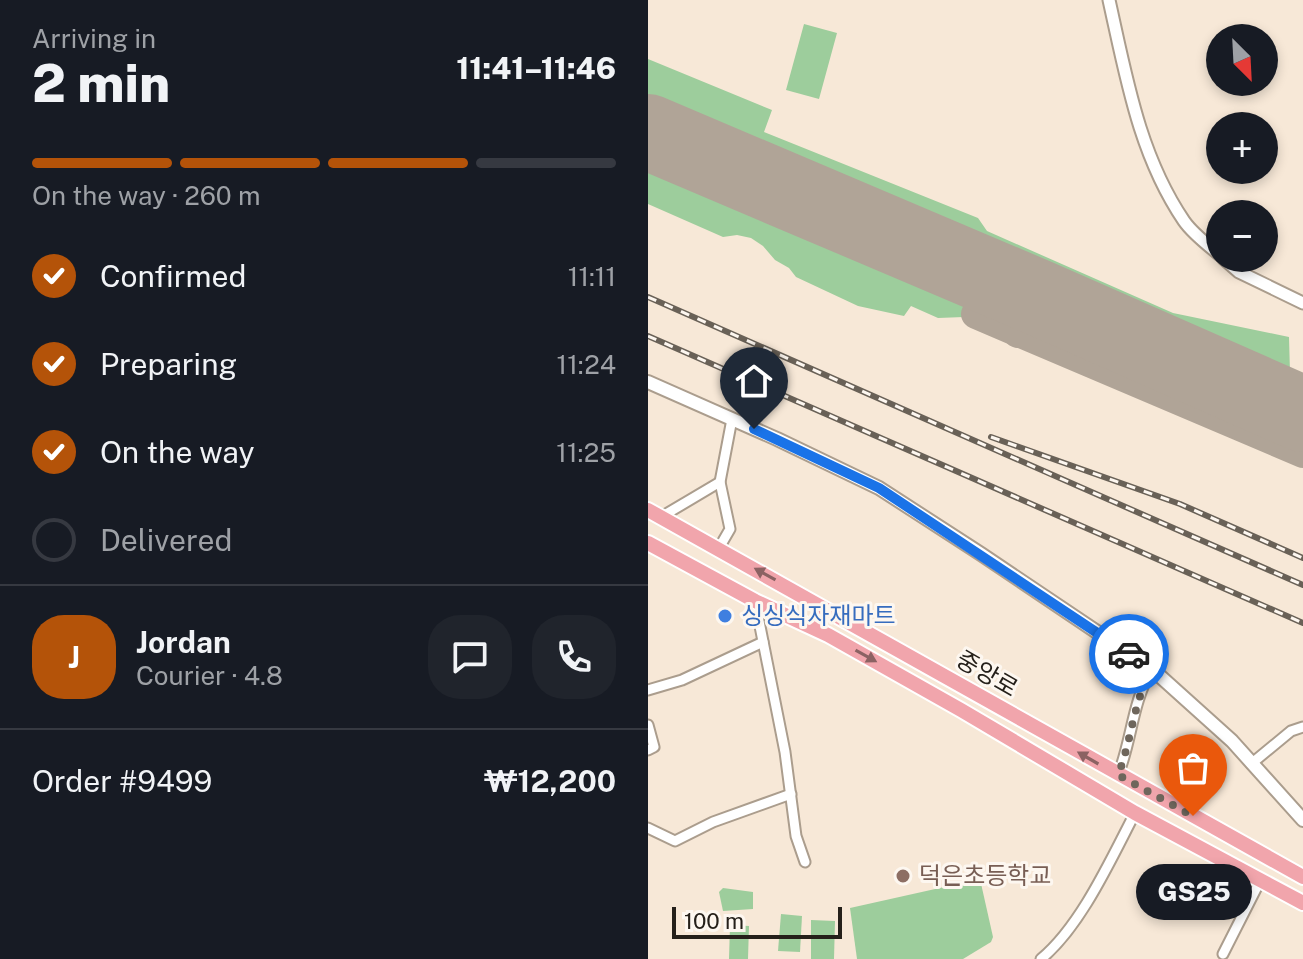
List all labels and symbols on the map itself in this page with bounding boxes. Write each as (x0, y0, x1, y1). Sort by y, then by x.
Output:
north arrow (1206, 24, 1278, 96)
pin (720, 347, 788, 429)
one-way arrow (753, 567, 776, 581)
place label: 싱싱식자재마트 (741, 601, 896, 629)
marker: 싱싱식자재마트 (716, 607, 734, 625)
courier (1089, 614, 1169, 694)
street label: 중앙로 (952, 644, 1023, 702)
one-way arrow (855, 649, 877, 663)
pin (1159, 734, 1227, 816)
one-way arrow (1077, 751, 1099, 765)
place label: 덕은초등학교 (919, 861, 1051, 889)
callout: GS25 (1135, 864, 1251, 920)
marker: 덕은초등학교 (894, 867, 912, 885)
scale bar (672, 903, 842, 939)

